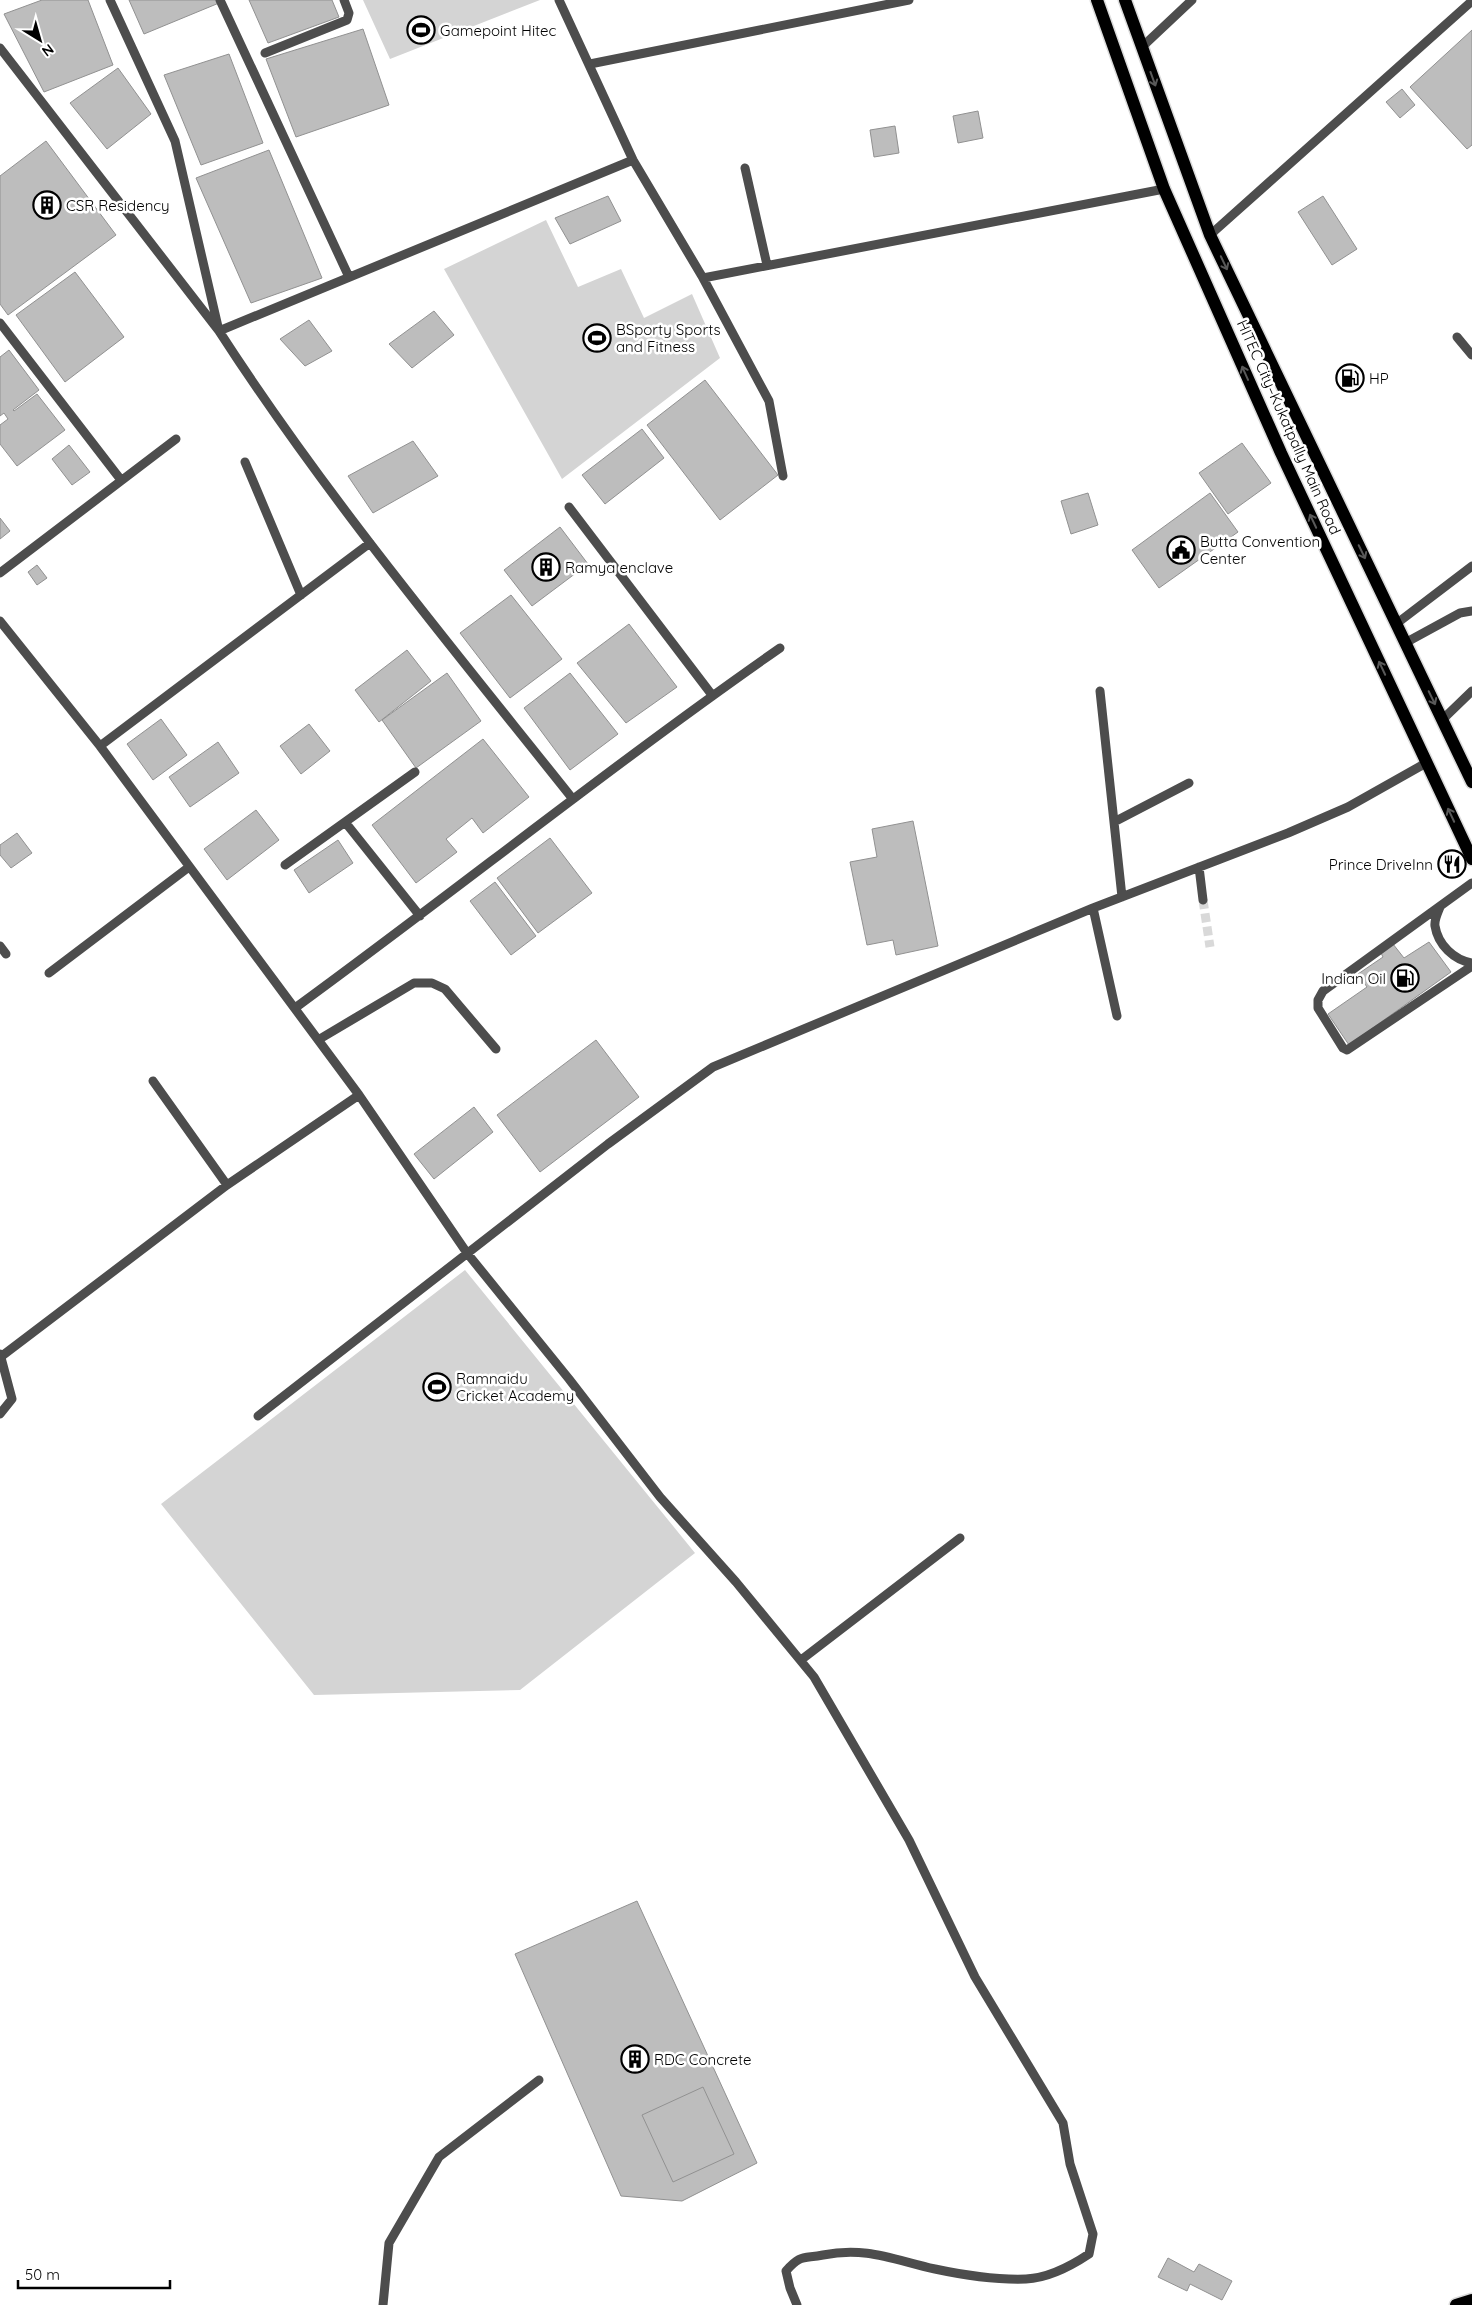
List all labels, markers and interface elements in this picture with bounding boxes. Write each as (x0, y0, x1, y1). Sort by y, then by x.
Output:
north arrow (15, 15, 65, 65)
sports icon: Gamepoint Hitec (406, 15, 436, 45)
place label: Gamepoint Hitec (440, 21, 557, 40)
text: N (38, 40, 57, 61)
one-way arrow (1149, 71, 1158, 86)
building icon: CSR Residency (32, 190, 62, 220)
place label: CSR Residency (66, 196, 170, 215)
one-way arrow (1220, 255, 1229, 270)
street label: HITEC City–Kukatpally Main Road (1233, 317, 1345, 537)
place label: BSporty Sports and Fitness (616, 320, 721, 356)
sports icon: BSporty Sports and Fitness (582, 323, 612, 353)
fuel station icon: HP (1335, 363, 1365, 393)
one-way arrow (1240, 366, 1250, 381)
place label: HP (1369, 369, 1389, 388)
one-way arrow (1307, 513, 1317, 528)
place label: Butta Convention Center (1200, 532, 1320, 568)
public building icon: Butta Convention Center (1166, 535, 1196, 565)
one-way arrow (1358, 544, 1367, 559)
building icon: Ramya enclave (531, 552, 561, 582)
place label: Ramya enclave (565, 558, 673, 577)
one-way arrow (1376, 661, 1386, 676)
one-way arrow (1428, 690, 1437, 705)
one-way arrow (1446, 808, 1455, 823)
restaurant icon: Prince DriveInn (1437, 849, 1467, 879)
place label: Prince DriveInn (1329, 855, 1433, 874)
fuel station icon: Indian Oil (1390, 963, 1420, 993)
place label: Indian Oil (1321, 969, 1386, 988)
place label: Ramnaidu Cricket Academy (456, 1369, 574, 1405)
sports icon: Ramnaidu Cricket Academy (422, 1372, 452, 1402)
building icon: RDC Concrete (620, 2044, 650, 2074)
place label: RDC Concrete (654, 2050, 751, 2069)
scale bar (18, 2258, 170, 2290)
text: 50 m (25, 2265, 60, 2284)

